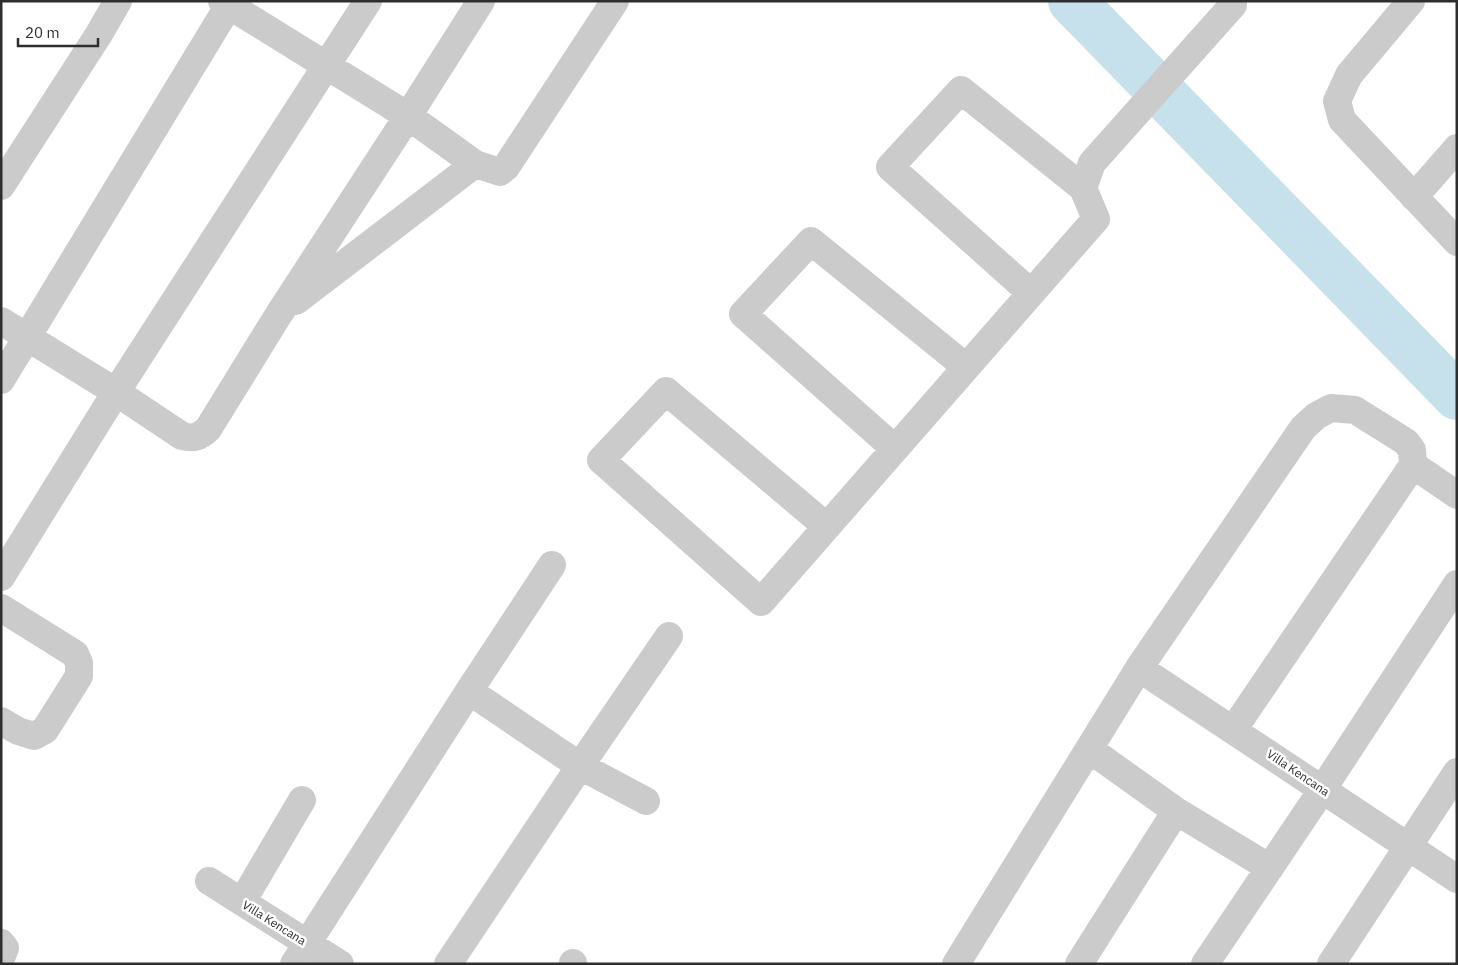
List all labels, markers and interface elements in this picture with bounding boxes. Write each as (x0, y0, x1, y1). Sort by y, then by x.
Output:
scale bar (18, 15, 98, 47)
text: 20 m (25, 23, 60, 42)
street label: Villa Kencana (1264, 746, 1333, 799)
street label: Villa Kencana (240, 897, 309, 948)

